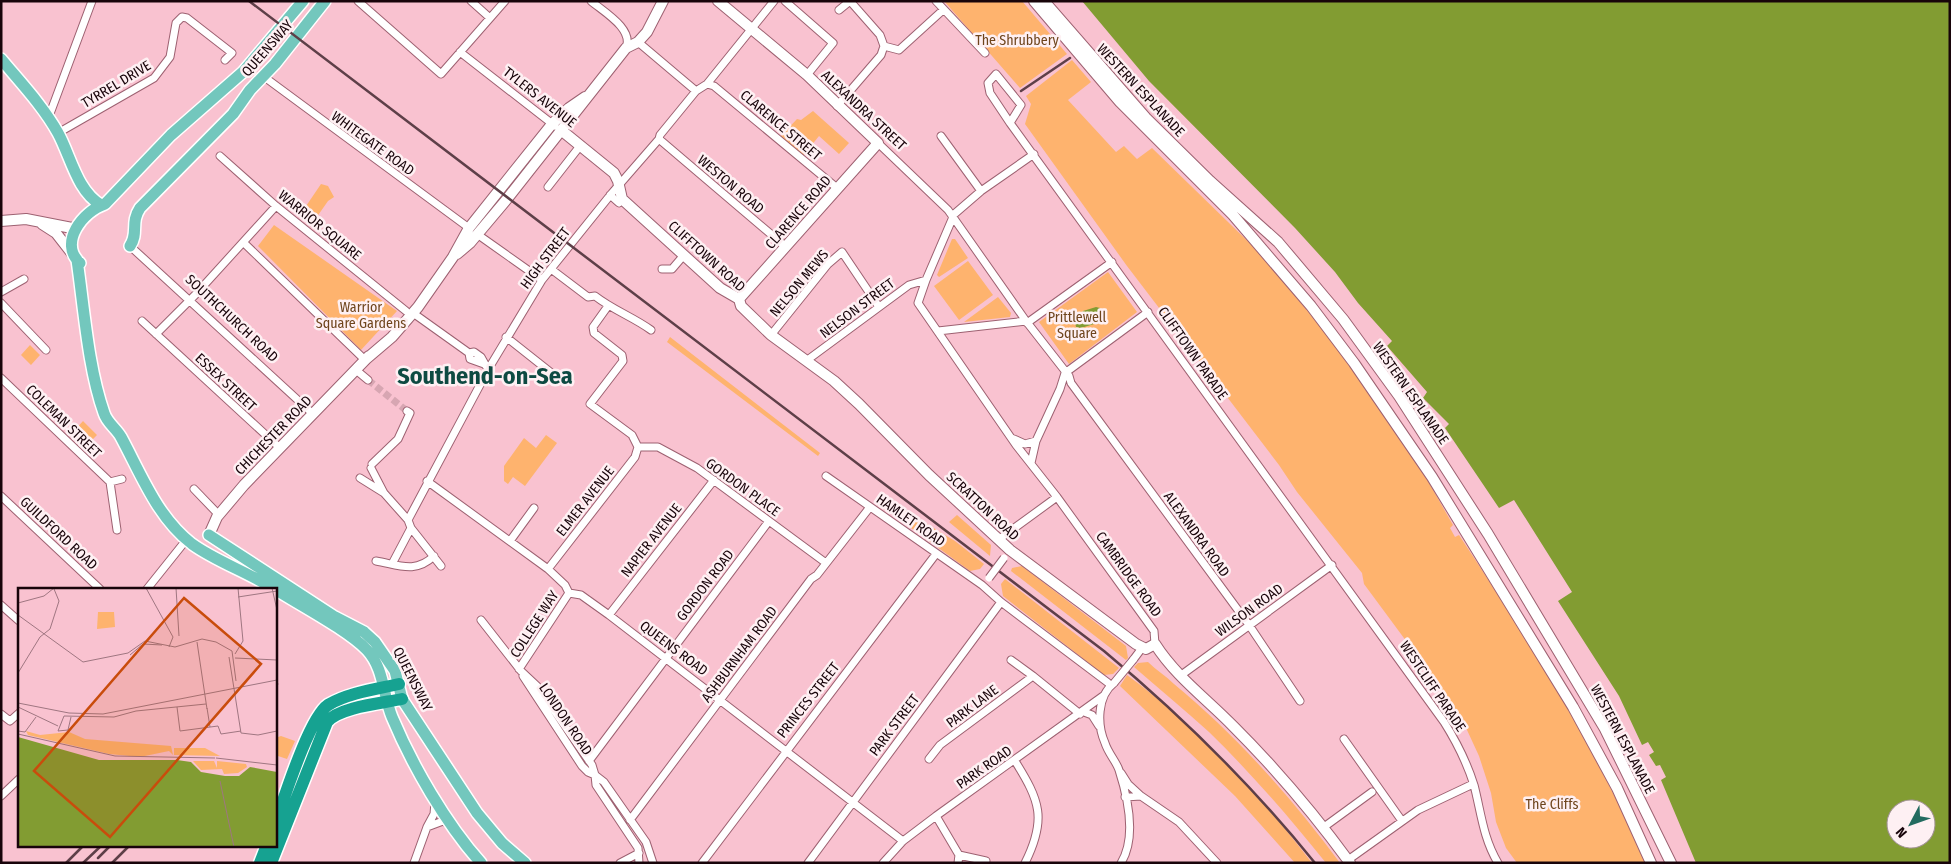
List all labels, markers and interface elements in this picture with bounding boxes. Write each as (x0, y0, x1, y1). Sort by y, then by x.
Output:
street label: QUEENSWAY (238, 16, 297, 80)
park label: The Shrubbery (975, 32, 1060, 49)
street label: WESTERN ESPLANADE (1093, 40, 1188, 141)
street label: TYRREL DRIVE (78, 57, 154, 112)
street label: TYLERS AVENUE (500, 64, 580, 131)
street label: ALEXANDRA STREET (818, 67, 910, 154)
street label: CLARENCE STREET (737, 87, 825, 165)
street label: WHITEGATE ROAD (328, 108, 417, 179)
street label: WESTON ROAD (694, 152, 767, 217)
street label: CLARENCE ROAD (762, 172, 835, 253)
street label: WARRIOR SQUARE (275, 187, 365, 264)
street label: CLIFFTOWN ROAD (665, 217, 749, 295)
street label: HIGH STREET (517, 224, 574, 292)
street label: NELSON MEWS (766, 246, 832, 320)
street label: SOUTHCHURCH ROAD (182, 271, 282, 366)
street label: NELSON STREET (817, 275, 898, 342)
park label: Warrior Square Gardens (316, 299, 406, 332)
street label: CLIFFTOWN PARADE (1154, 303, 1231, 404)
park label: Prittlewell Square (1048, 309, 1107, 342)
street label: WESTERN ESPLANADE (1369, 339, 1452, 448)
street label: ESSEX STREET (192, 350, 260, 415)
district label: Southend-on-Sea (397, 362, 573, 390)
street label: COLEMAN STREET (23, 381, 105, 462)
street label: CHICHESTER ROAD (231, 392, 315, 478)
street label: GORDON PLACE (702, 455, 783, 520)
street label: ELMER AVENUE (553, 463, 618, 540)
street label: SCRATTON ROAD (943, 468, 1022, 544)
street label: ALEXANDRA ROAD (1160, 488, 1233, 580)
street label: HAMLET ROAD (873, 491, 948, 550)
street label: GUILDFORD ROAD (16, 493, 101, 574)
street label: NAPIER AVENUE (617, 500, 686, 580)
street label: CAMBRIDGE ROAD (1092, 528, 1165, 620)
street label: GORDON ROAD (673, 546, 738, 624)
street label: WILSON ROAD (1212, 580, 1286, 641)
inset map (18, 588, 276, 846)
street label: COLLEGE WAY (506, 588, 562, 661)
street label: ASHBURNHAM ROAD (698, 603, 781, 706)
street label: QUEENS ROAD (636, 617, 711, 679)
street label: WESTCLIFF PARADE (1396, 638, 1469, 735)
street label: QUEENSWAY (389, 644, 436, 714)
street label: PRINCES STREET (774, 659, 843, 742)
street label: LONDON ROAD (535, 680, 596, 759)
street label: PARK LANE (943, 681, 1002, 731)
street label: WESTERN ESPLANADE (1587, 682, 1659, 797)
street label: PARK STREET (866, 691, 923, 759)
street label: PARK ROAD (953, 742, 1015, 793)
park label: The Cliffs (1526, 796, 1578, 813)
north arrow (1886, 799, 1936, 849)
text: N (1892, 823, 1911, 841)

